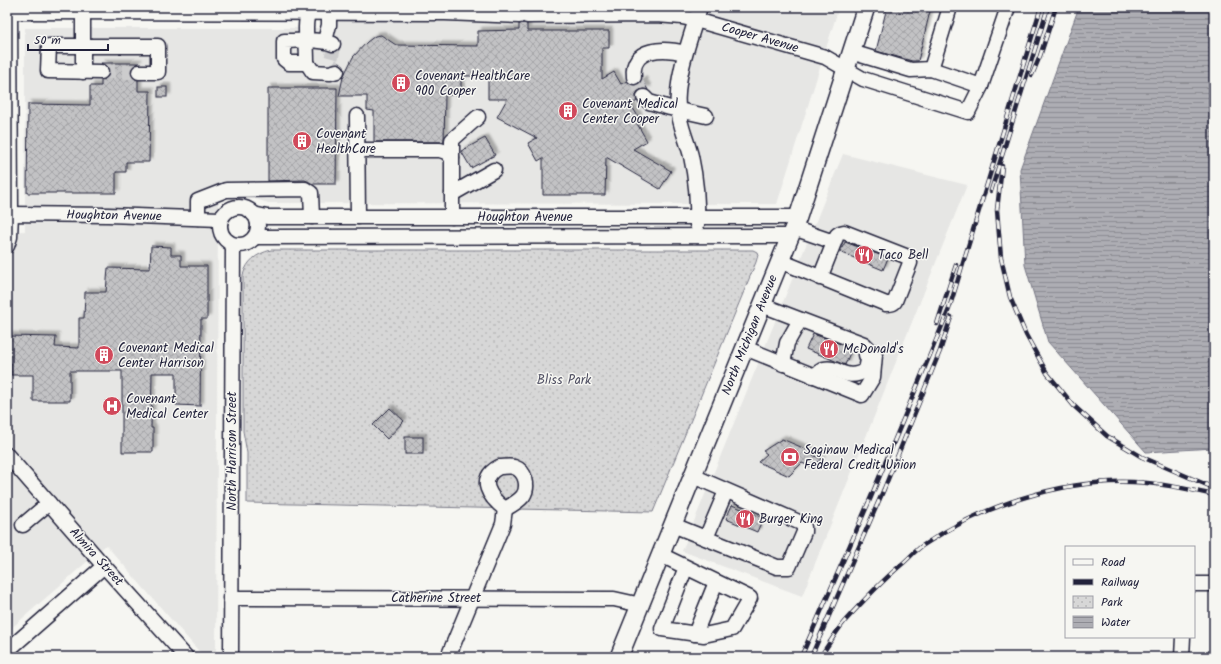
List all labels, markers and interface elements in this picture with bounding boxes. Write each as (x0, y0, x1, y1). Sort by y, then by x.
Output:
street label: Cooper Avenue (719, 17, 801, 59)
scale bar (28, 26, 108, 52)
text: 50 m (34, 31, 61, 50)
place label: Covenant HealthCare 900 Cooper (415, 66, 530, 102)
building icon: Covenant HealthCare 900 Cooper (390, 72, 412, 94)
place label: Covenant Medical Center Cooper (582, 94, 678, 130)
building icon: Covenant Medical Center Cooper (557, 100, 579, 122)
place label: Covenant HealthCare (316, 124, 376, 160)
building icon: Covenant HealthCare (291, 130, 313, 152)
street label: Houghton Avenue (66, 205, 162, 227)
street label: Houghton Avenue (477, 207, 573, 228)
restaurant icon: Taco Bell (853, 244, 875, 266)
place label: Taco Bell (878, 245, 928, 266)
street label: North Michigan Avenue (716, 272, 784, 398)
place label: Covenant Medical Center Harrison (118, 338, 214, 374)
restaurant icon: McDonald's (818, 338, 840, 360)
place label: McDonald's (843, 339, 904, 360)
building icon: Covenant Medical Center Harrison (93, 344, 115, 366)
park label: Bliss Park (537, 370, 592, 391)
place label: Covenant Medical Center (126, 389, 208, 425)
street label: North Harrison Street (222, 390, 243, 511)
hospital icon: Covenant Medical Center (101, 395, 123, 417)
place label: Saginaw Medical Federal Credit Union (804, 440, 916, 476)
bank icon: Saginaw Medical Federal Credit Union (779, 446, 801, 468)
restaurant icon: Burger King (734, 508, 756, 530)
place label: Burger King (759, 509, 823, 530)
street label: Almira Street (64, 523, 129, 592)
legend (1065, 546, 1195, 638)
text: Road (1101, 553, 1126, 572)
text: Railway (1101, 573, 1139, 592)
street label: Catherine Street (391, 588, 482, 609)
text: Park (1101, 593, 1123, 612)
text: Water (1101, 613, 1131, 632)

